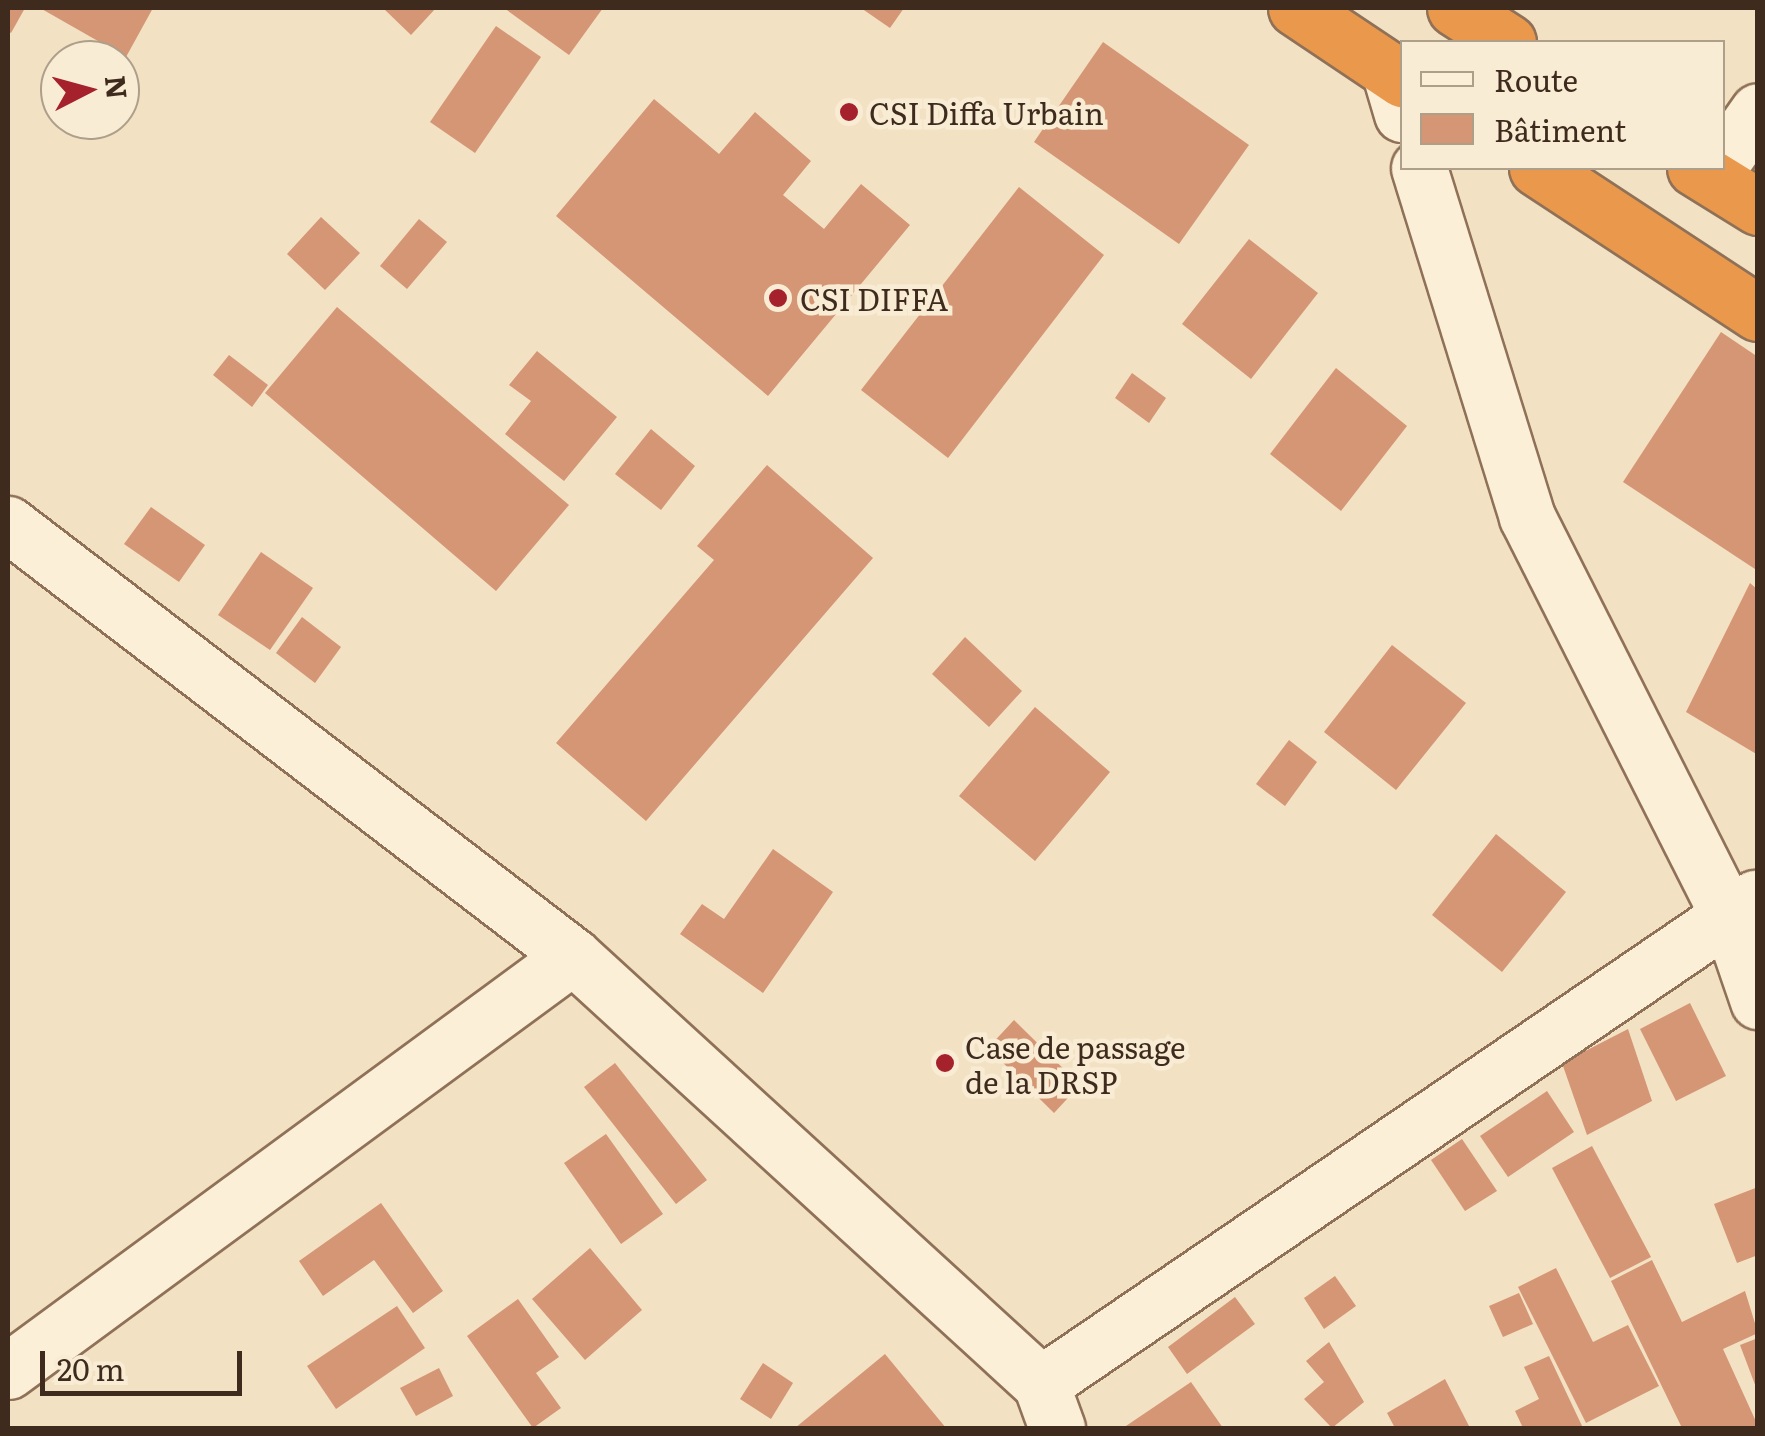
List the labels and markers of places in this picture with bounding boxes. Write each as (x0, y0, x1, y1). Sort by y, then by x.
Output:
place label: CSI Diffa Urbain (869, 94, 1104, 130)
marker: CSI Diffa Urbain (838, 101, 860, 123)
place label: CSI DIFFA (800, 280, 948, 316)
marker: CSI DIFFA (765, 285, 791, 311)
place label: Case de passage de la DRSP (965, 1028, 1186, 1098)
marker: Case de passage de la DRSP (934, 1052, 956, 1074)

